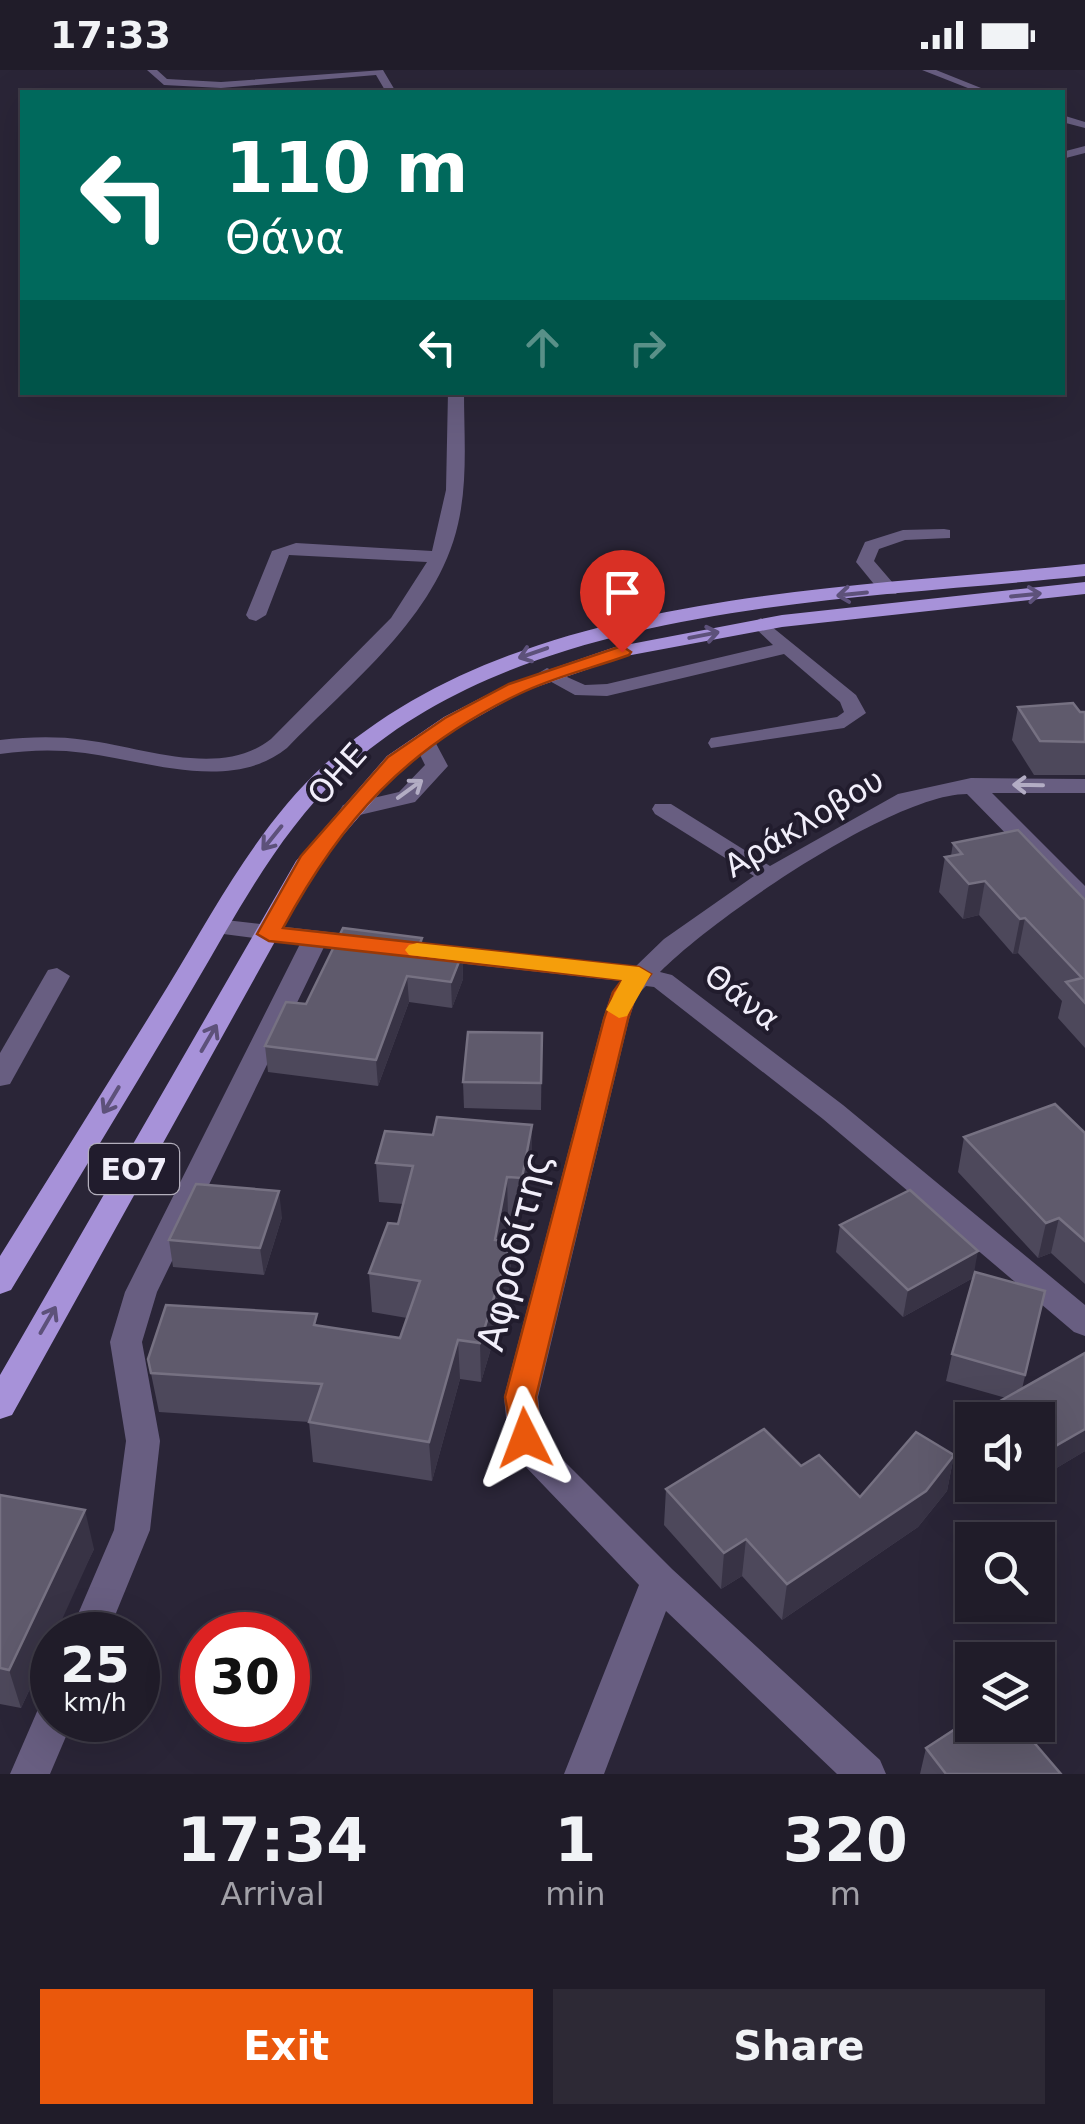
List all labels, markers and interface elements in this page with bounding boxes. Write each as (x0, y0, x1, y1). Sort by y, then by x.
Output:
text: 17:33 (50, 13, 171, 57)
text: 110 m (225, 127, 468, 209)
icon: left (60, 130, 190, 260)
text: Θάνα (225, 211, 345, 264)
icon: left (410, 320, 465, 375)
icon: ahead (515, 320, 570, 375)
icon: right (620, 320, 675, 375)
pin (580, 550, 665, 653)
icon: arrive (595, 565, 650, 620)
one-way arrow (836, 585, 868, 604)
one-way arrow (1010, 585, 1042, 604)
one-way arrow (687, 624, 719, 643)
one-way arrow (518, 645, 549, 663)
street label: ΟΗΕ (300, 735, 374, 813)
street label: Αράκλοβου (717, 761, 891, 885)
one-way arrow (1013, 776, 1045, 795)
one-way arrow (396, 779, 424, 800)
one-way arrow (261, 825, 283, 851)
street label: Θάνα (697, 956, 787, 1038)
one-way arrow (200, 1024, 220, 1053)
one-way arrow (101, 1085, 121, 1114)
road number: ΕΟ7 (89, 1144, 179, 1194)
street label: Αφροδίτης (468, 1147, 560, 1355)
one-way arrow (39, 1306, 59, 1335)
position arrow (473, 1386, 577, 1490)
map controls (955, 1402, 1055, 1742)
button: sound (955, 1402, 1055, 1502)
button: search (955, 1522, 1055, 1622)
speed limit sign: 30 (180, 1612, 310, 1742)
text: 25 (60, 1636, 130, 1694)
button: layers (955, 1642, 1055, 1742)
text: km/h (63, 1688, 127, 1717)
text: 17:34 (177, 1805, 368, 1875)
text: 1 (554, 1805, 596, 1875)
text: 320 (783, 1805, 908, 1875)
text: Arrival (221, 1875, 325, 1913)
text: min (545, 1875, 606, 1913)
text: m (830, 1875, 861, 1913)
button: Exit (40, 1989, 533, 2104)
button: Share (553, 1989, 1045, 2104)

